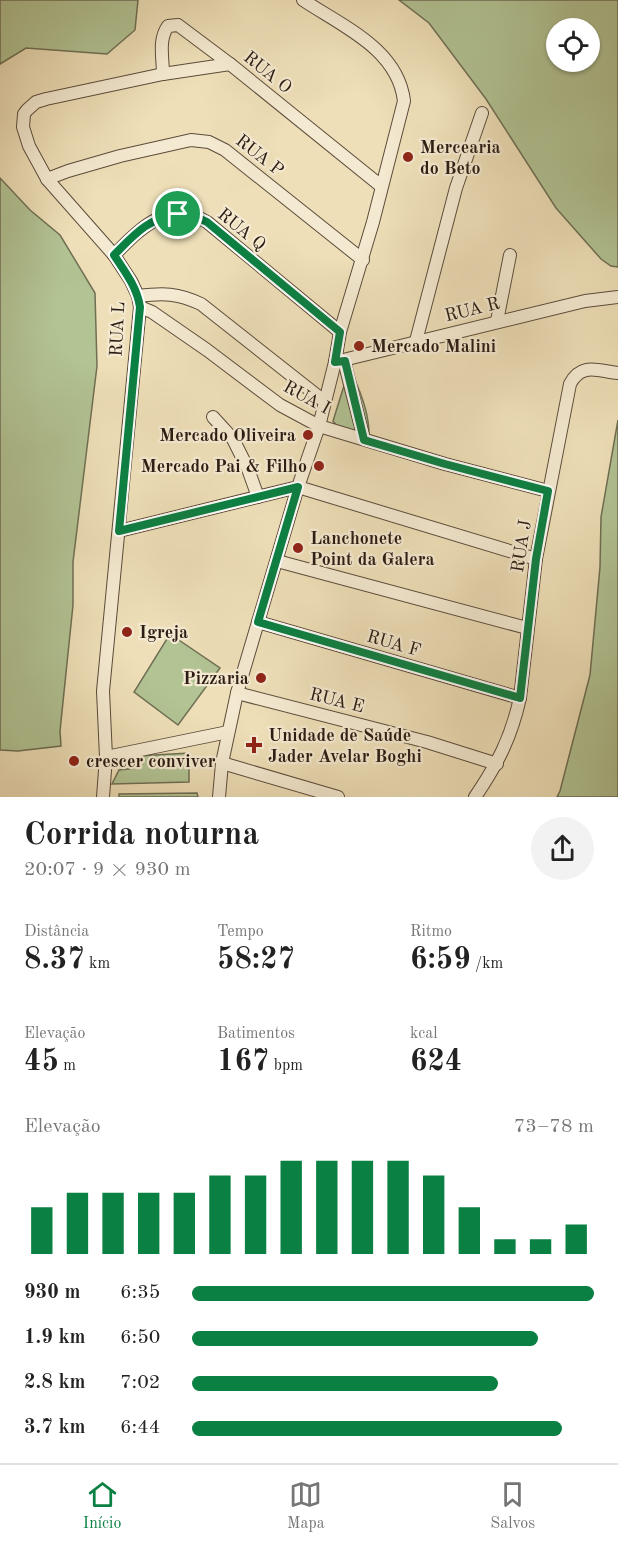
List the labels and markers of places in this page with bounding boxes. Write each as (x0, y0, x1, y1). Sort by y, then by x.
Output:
place label: Mercearia do Beto (420, 139, 501, 178)
marker: Mercearia do Beto (401, 150, 415, 164)
pin (152, 188, 203, 239)
place label: Mercado Malini (371, 338, 496, 356)
marker: Mercado Malini (352, 339, 366, 353)
place label: Mercado Oliveira (159, 427, 296, 445)
marker: Mercado Oliveira (301, 428, 315, 442)
place label: Mercado Pai & Filho (141, 458, 307, 476)
marker: Mercado Pai & Filho (312, 459, 326, 473)
place label: Lanchonete Point da Galera (310, 530, 435, 569)
marker: Lanchonete Point da Galera (291, 541, 305, 555)
place label: Igreja (139, 624, 188, 642)
marker: Igreja (120, 625, 134, 639)
place label: Pizzaria (183, 670, 249, 688)
marker: Pizzaria (254, 671, 268, 685)
place label: Unidade de Saúde Jader Avelar Boghi (268, 727, 422, 766)
marker: Unidade de Saúde Jader Avelar Boghi (245, 736, 263, 754)
place label: crescer conviver (86, 753, 216, 771)
marker: crescer conviver (67, 754, 81, 768)

